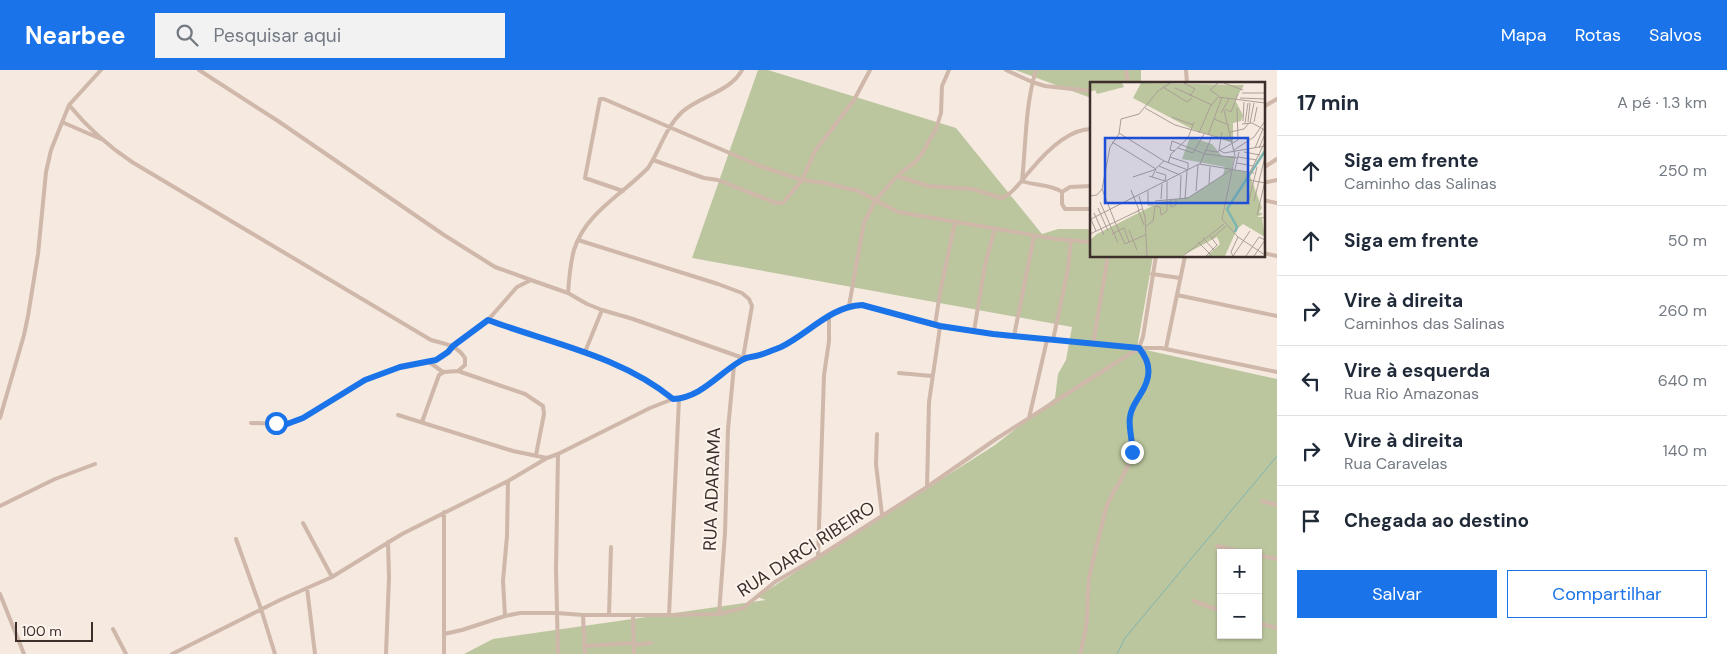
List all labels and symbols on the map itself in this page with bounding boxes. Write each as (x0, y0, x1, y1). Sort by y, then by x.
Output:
inset map (1090, 82, 1264, 258)
route start (265, 412, 288, 435)
street label: RUA ADARAMA (698, 427, 726, 551)
route end (1121, 441, 1144, 464)
street label: RUA DARCI RIBEIRO (733, 495, 879, 602)
scale bar (15, 619, 92, 642)

